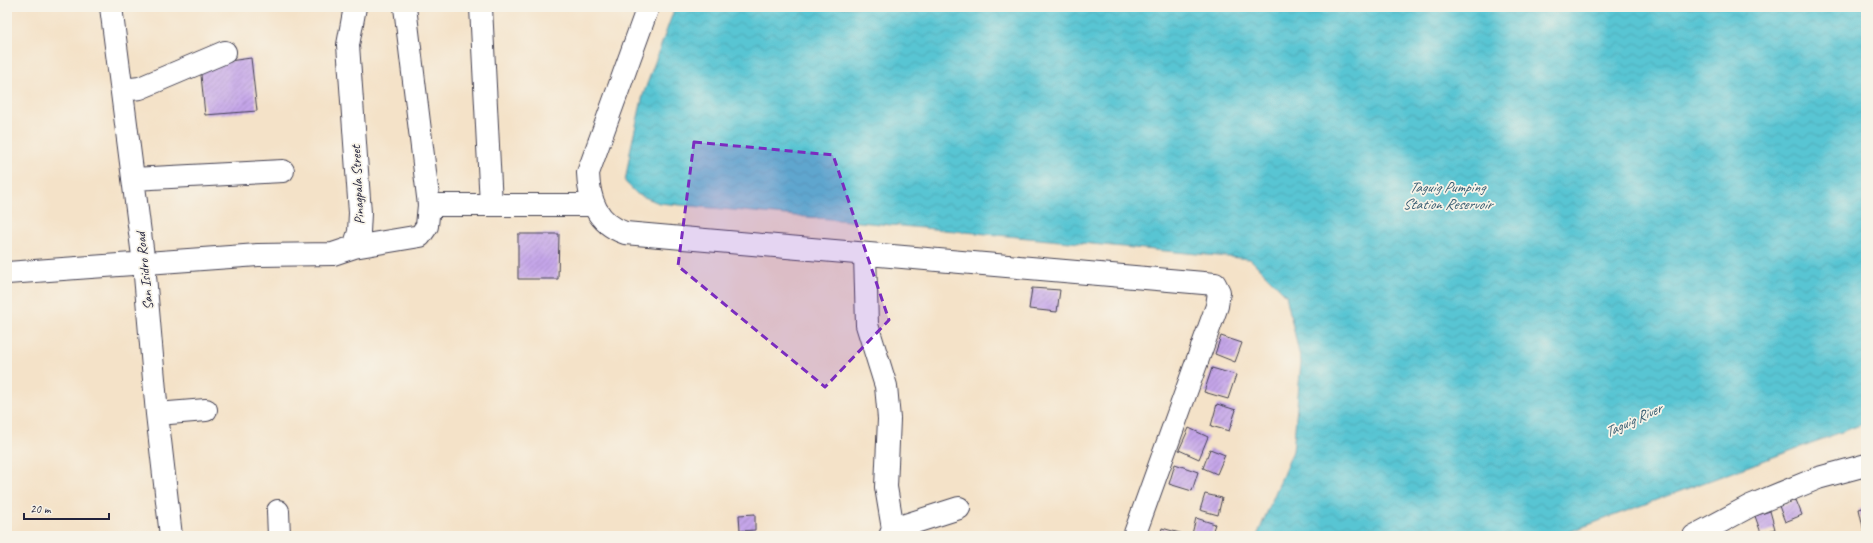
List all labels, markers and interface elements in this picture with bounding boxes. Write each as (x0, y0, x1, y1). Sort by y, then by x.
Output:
street label: Pinagpala Street (347, 144, 368, 225)
water label: Taguig Pumping Station Reservoir (1402, 178, 1494, 214)
street label: San Isidro Road (132, 229, 157, 311)
water label: Taguig River (1602, 398, 1667, 442)
scale bar (24, 495, 109, 521)
text: 20 m (30, 501, 52, 517)

